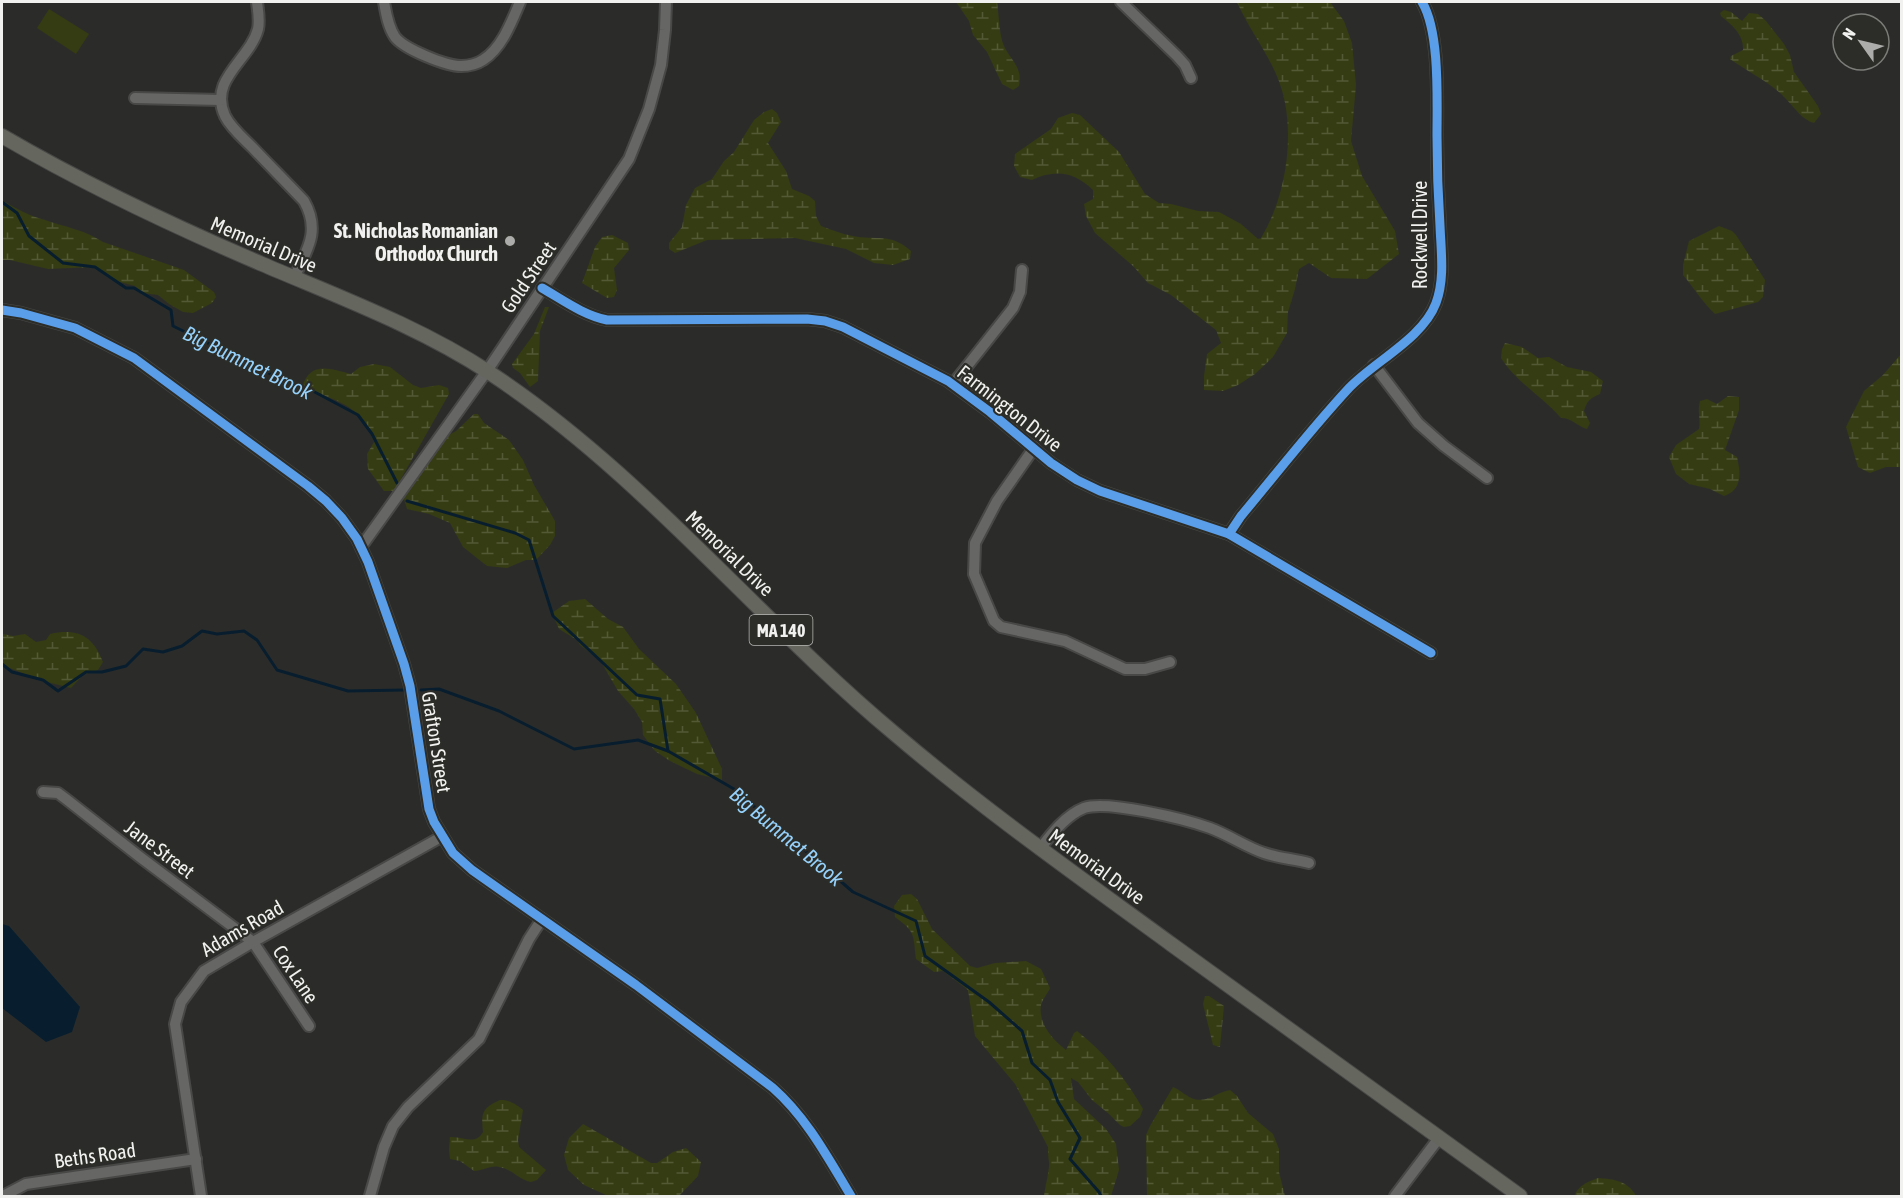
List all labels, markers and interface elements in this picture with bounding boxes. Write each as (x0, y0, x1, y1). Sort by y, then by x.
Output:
north arrow (1831, 12, 1891, 72)
text: N (1838, 25, 1859, 43)
street label: Rockwell Drive (1408, 181, 1431, 289)
street label: Memorial Drive (208, 211, 320, 277)
place label: St. Nicholas Romanian Orthodox Church (334, 219, 498, 265)
marker: St. Nicholas Romanian Orthodox Church (503, 234, 517, 248)
street label: Gold Street (496, 237, 560, 317)
water label: Big Bummet Brook (179, 320, 317, 404)
street label: Farmington Drive (953, 360, 1067, 456)
street label: Memorial Drive (681, 505, 779, 601)
road number: MA 140 (750, 615, 812, 645)
street label: Grafton Street (418, 690, 456, 795)
water label: Big Bummet Brook (725, 782, 849, 891)
street label: Jane Street (121, 815, 199, 883)
street label: Memorial Drive (1045, 824, 1149, 908)
street label: Adams Road (197, 895, 287, 961)
street label: Cox Lane (268, 941, 324, 1007)
street label: Beths Road (53, 1138, 137, 1172)

